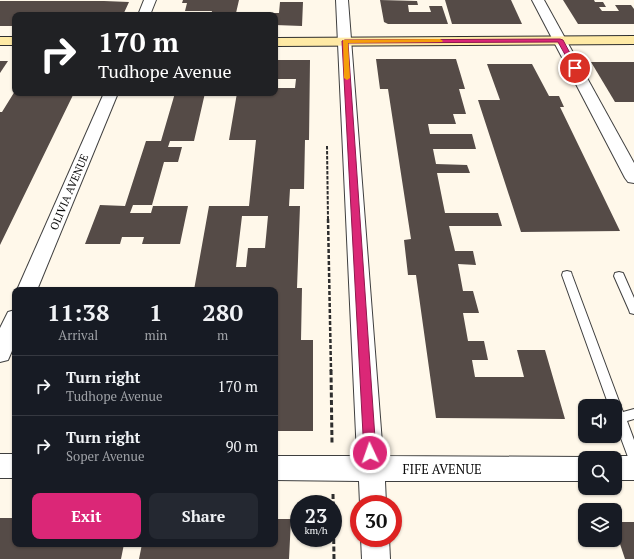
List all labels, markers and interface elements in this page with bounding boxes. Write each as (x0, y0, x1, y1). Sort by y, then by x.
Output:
text: 170 m (98, 23, 179, 60)
icon: right (32, 28, 84, 80)
pin (558, 51, 592, 85)
icon: arrive (564, 57, 586, 79)
text: Tudhope Avenue (98, 59, 232, 83)
street label: OLIVIA AVENUE (47, 152, 91, 232)
text: 11:38 (47, 296, 109, 328)
text: 1 (149, 296, 163, 328)
text: 280 (202, 296, 243, 328)
text: Arrival (58, 326, 98, 344)
text: min (144, 326, 167, 344)
text: m (217, 326, 228, 344)
text: Turn right (66, 367, 141, 387)
icon: right (32, 375, 54, 397)
text: 170 m (217, 376, 258, 396)
text: Tudhope Avenue (66, 387, 163, 405)
map controls (578, 399, 622, 547)
button: sound (578, 399, 622, 443)
text: Turn right (66, 427, 141, 447)
position arrow (349, 432, 391, 474)
icon: right (32, 435, 54, 457)
text: 90 m (225, 436, 258, 456)
text: Soper Avenue (66, 447, 145, 465)
button: search (578, 451, 622, 495)
street label: FIFE AVENUE (402, 460, 482, 478)
button: Exit (32, 493, 141, 539)
button: Share (149, 493, 258, 539)
speed limit sign: 30 (350, 495, 402, 547)
text: 23 (305, 502, 327, 529)
button: layers (578, 503, 622, 547)
text: km/h (304, 524, 328, 537)

